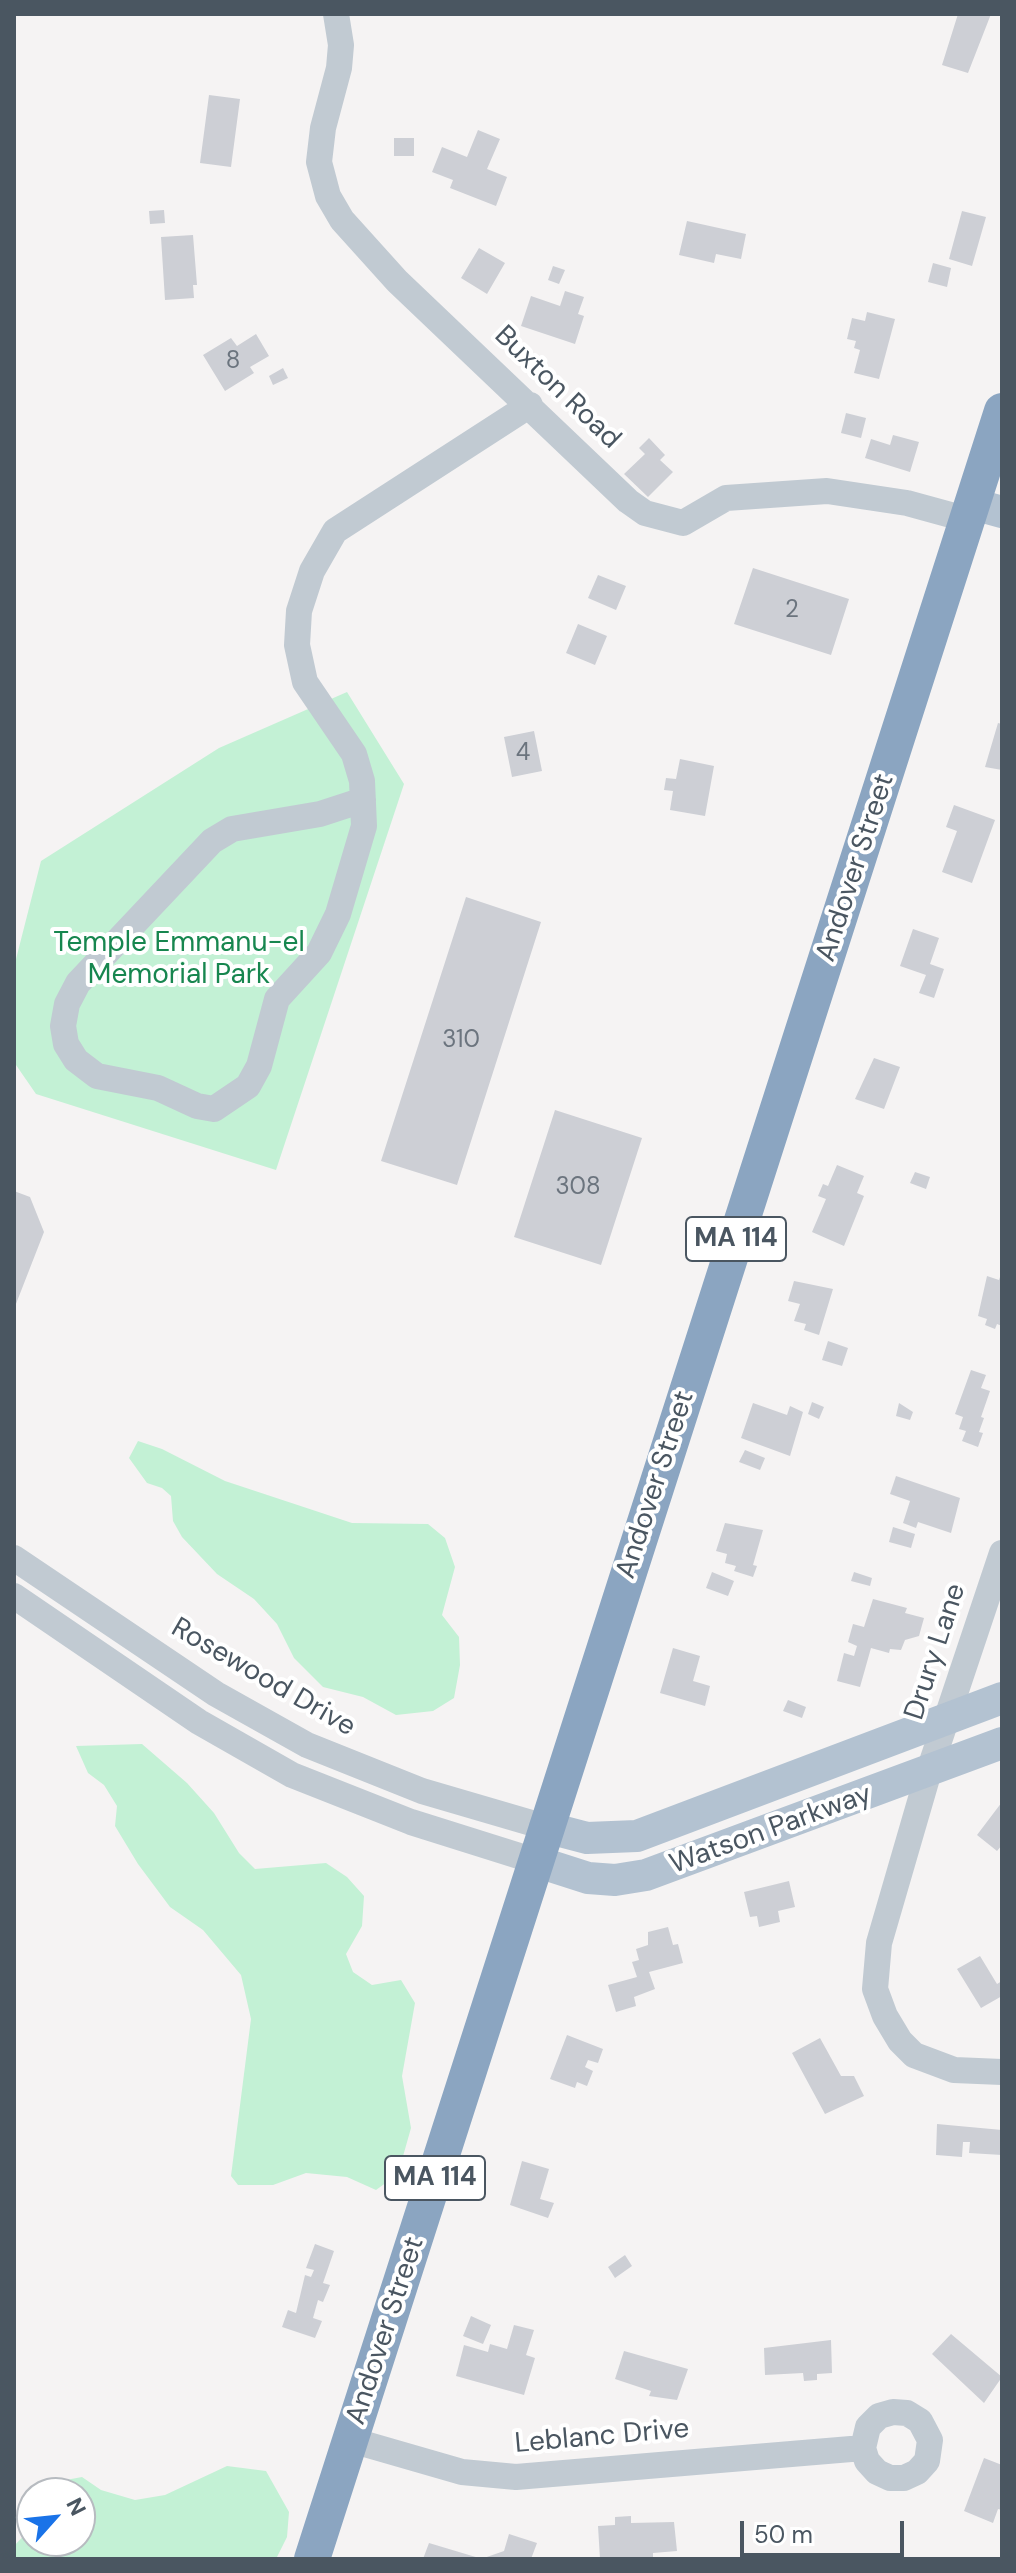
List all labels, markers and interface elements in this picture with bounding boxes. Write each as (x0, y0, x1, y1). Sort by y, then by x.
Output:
street label: Buxton Road (487, 319, 627, 457)
house number: 8 (226, 348, 240, 376)
house number: 2 (785, 597, 799, 625)
house number: 4 (516, 740, 530, 768)
street label: Andover Street (810, 770, 902, 966)
park label: Temple Emmanu-el Memorial Park (53, 927, 305, 993)
house number: 310 (442, 1027, 480, 1055)
house number: 308 (555, 1174, 601, 1202)
road number: MA 114 (686, 1217, 786, 1261)
street label: Andover Street (610, 1387, 702, 1583)
street label: Drury Lane (898, 1580, 974, 1724)
street label: Rosewood Drive (165, 1612, 361, 1744)
street label: Watson Parkway (666, 1778, 876, 1882)
road number: MA 114 (385, 2156, 485, 2200)
street label: Andover Street (340, 2233, 432, 2429)
street label: Leblanc Drive (513, 2413, 691, 2461)
north arrow (16, 2477, 96, 2557)
text: N (59, 2493, 93, 2521)
scale bar (744, 2505, 908, 2555)
text: 50 m (754, 2519, 813, 2550)

